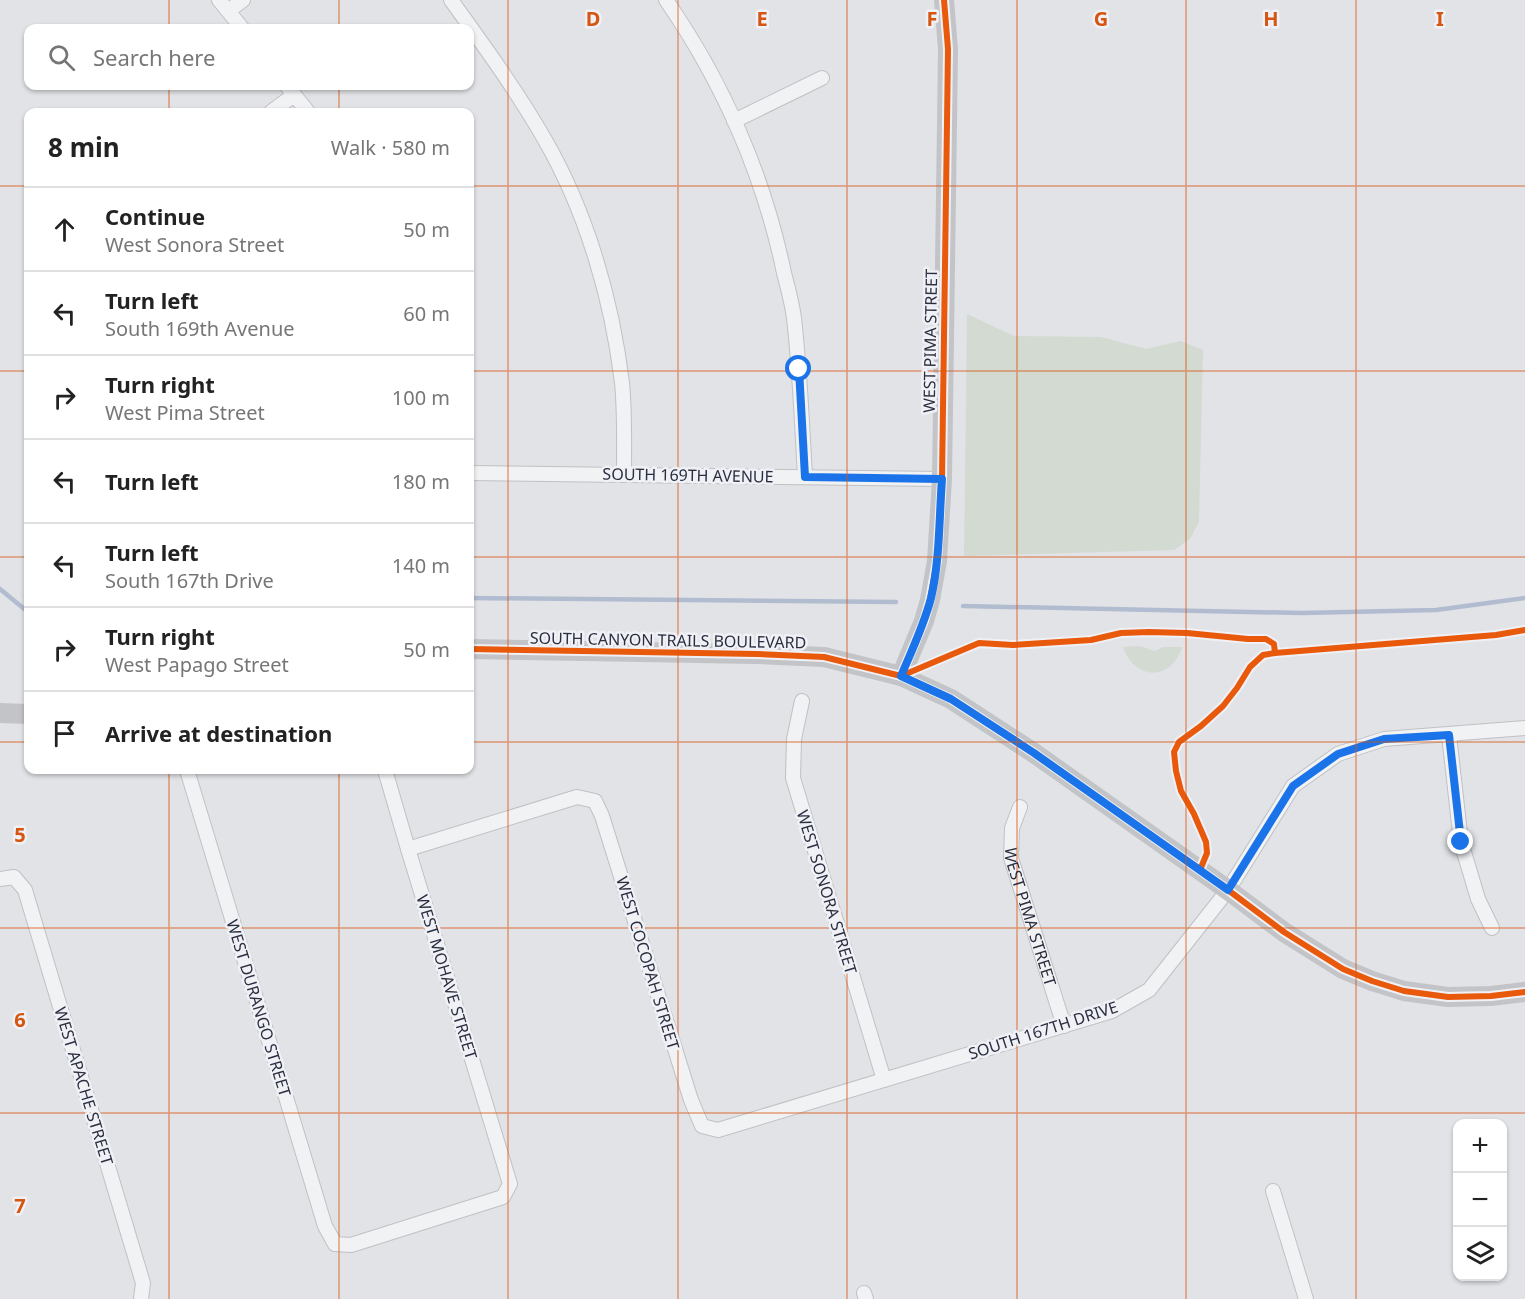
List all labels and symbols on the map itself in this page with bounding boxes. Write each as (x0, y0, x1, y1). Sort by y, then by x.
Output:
text: D (586, 5, 600, 32)
text: E (756, 5, 768, 32)
text: F (927, 5, 937, 32)
text: G (1094, 5, 1108, 32)
text: H (1263, 5, 1279, 32)
text: I (1436, 5, 1444, 32)
street label: WEST PIMA STREET (918, 269, 942, 413)
route start (785, 355, 811, 381)
street label: SOUTH 169TH AVENUE (602, 463, 774, 487)
street label: SOUTH CANYON TRAILS BOULEVARD (530, 627, 806, 653)
street label: WEST SONORA STREET (792, 807, 862, 977)
text: 5 (14, 821, 26, 848)
route end (1447, 828, 1473, 854)
street label: WEST PIMA STREET (1000, 847, 1062, 989)
street label: WEST COCOPAH STREET (611, 874, 685, 1052)
street label: WEST MOHAVE STREET (411, 892, 483, 1062)
street label: WEST DURANGO STREET (222, 917, 296, 1099)
street label: SOUTH 167TH DRIVE (966, 995, 1120, 1065)
street label: WEST APACHE STREET (50, 1004, 119, 1168)
text: 6 (14, 1006, 26, 1033)
text: 7 (14, 1192, 26, 1219)

